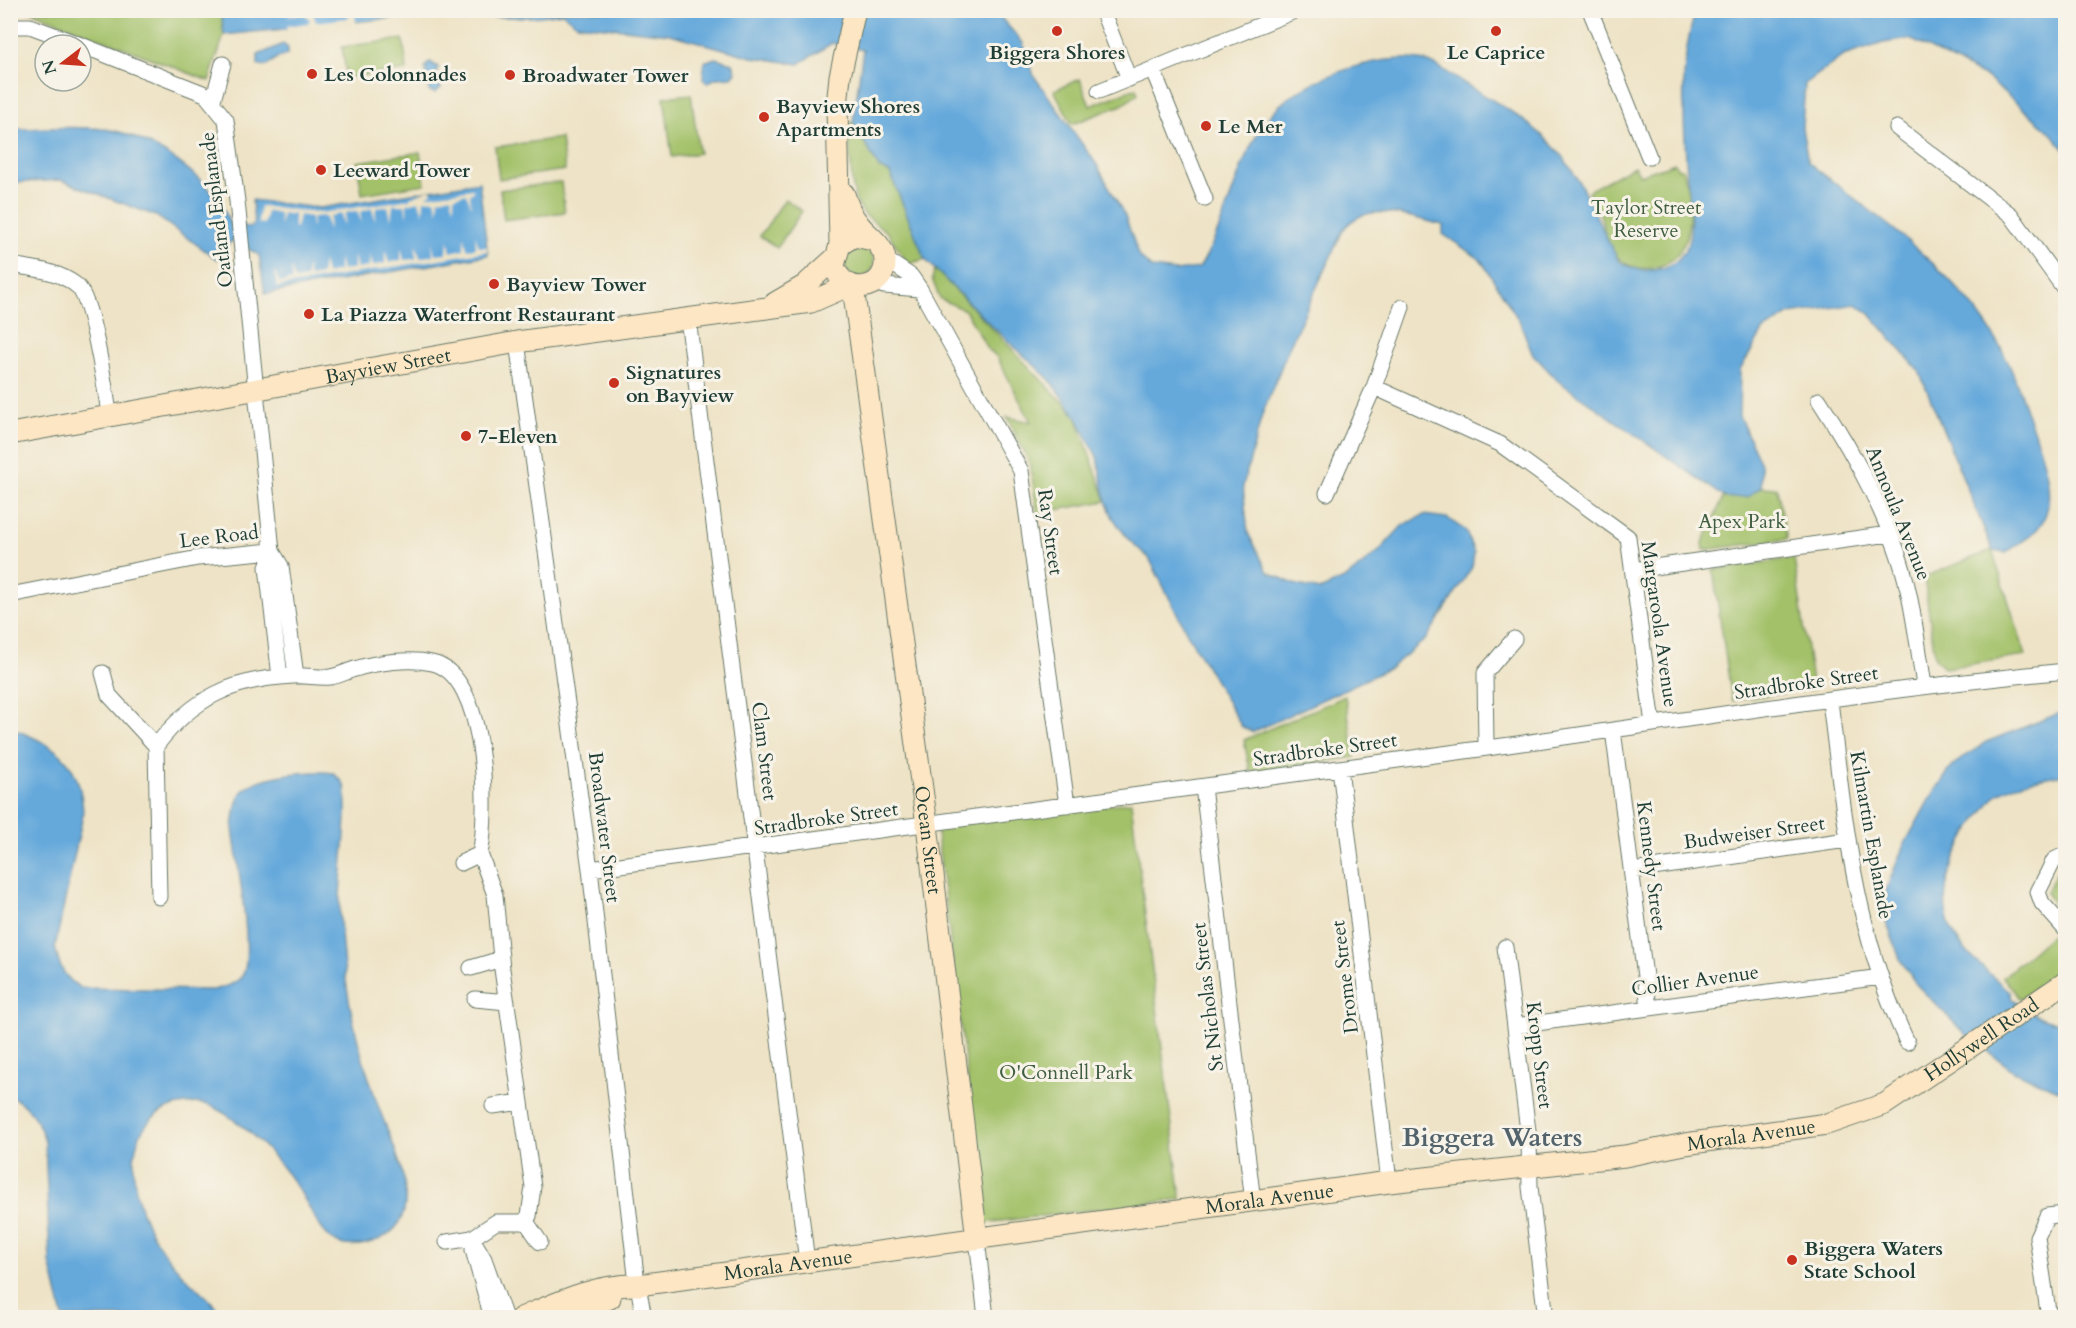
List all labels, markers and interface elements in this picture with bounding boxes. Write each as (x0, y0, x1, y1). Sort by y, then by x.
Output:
marker: Biggera Shores (1050, 24, 1064, 38)
marker: Le Caprice (1489, 24, 1503, 38)
north arrow (33, 33, 93, 93)
place label: Biggera Shores (989, 39, 1125, 66)
place label: Le Caprice (1447, 39, 1545, 66)
text: N (37, 57, 62, 77)
place label: Les Colonnades (324, 61, 467, 88)
place label: Broadwater Tower (522, 62, 689, 89)
marker: Les Colonnades (305, 67, 319, 81)
marker: Broadwater Tower (503, 68, 517, 82)
place label: Bayview Shores Apartments (776, 93, 920, 143)
marker: Bayview Shores Apartments (757, 110, 771, 124)
place label: Le Mer (1218, 113, 1283, 140)
marker: Le Mer (1199, 119, 1213, 133)
street label: Oatland Esplanade (194, 131, 239, 289)
place label: Leeward Tower (333, 157, 471, 184)
marker: Leeward Tower (314, 163, 328, 177)
park label: Taylor Street Reserve (1591, 194, 1702, 244)
place label: Bayview Tower (506, 271, 647, 298)
marker: Bayview Tower (487, 277, 501, 291)
place label: La Piazza Waterfront Restaurant (321, 301, 615, 328)
marker: La Piazza Waterfront Restaurant (302, 307, 316, 321)
street label: Bayview Street (323, 341, 454, 391)
place label: Signatures on Bayview (626, 359, 735, 409)
marker: Signatures on Bayview (607, 376, 621, 390)
place label: 7-Eleven (478, 423, 558, 450)
marker: 7-Eleven (459, 429, 473, 443)
street label: Annoula Avenue (1859, 442, 1938, 584)
street label: Ray Street (1031, 487, 1070, 577)
park label: Apex Park (1698, 508, 1786, 535)
street label: Lee Road (178, 518, 261, 555)
street label: Margaroola Avenue (1634, 539, 1685, 709)
street label: Stradbroke Street (1732, 659, 1880, 706)
street label: Clam Street (745, 700, 784, 803)
street label: Stradbroke Street (1251, 726, 1399, 773)
street label: Kilmartin Esplanade (1843, 749, 1900, 921)
street label: Broadwater Street (582, 750, 627, 905)
street label: Ocean Street (908, 784, 948, 896)
street label: Stradbroke Street (752, 795, 900, 842)
street label: Kennedy Street (1630, 800, 1673, 933)
street label: Budweiser Street (1682, 809, 1827, 856)
street label: Drome Street (1324, 918, 1365, 1035)
street label: St Nicholas Street (1185, 921, 1230, 1073)
street label: Collier Avenue (1630, 958, 1761, 1003)
street label: Hollywell Road (1919, 991, 2044, 1088)
street label: Kropp Street (1520, 1000, 1560, 1111)
park label: O'Connell Park (999, 1059, 1133, 1086)
street label: Morala Avenue (1685, 1113, 1817, 1158)
district label: Biggera Waters (1402, 1120, 1582, 1155)
street label: Morala Avenue (1204, 1177, 1336, 1221)
place label: Biggera Waters State School (1804, 1235, 1943, 1285)
street label: Morala Avenue (722, 1243, 854, 1287)
marker: Biggera Waters State School (1785, 1253, 1799, 1267)

